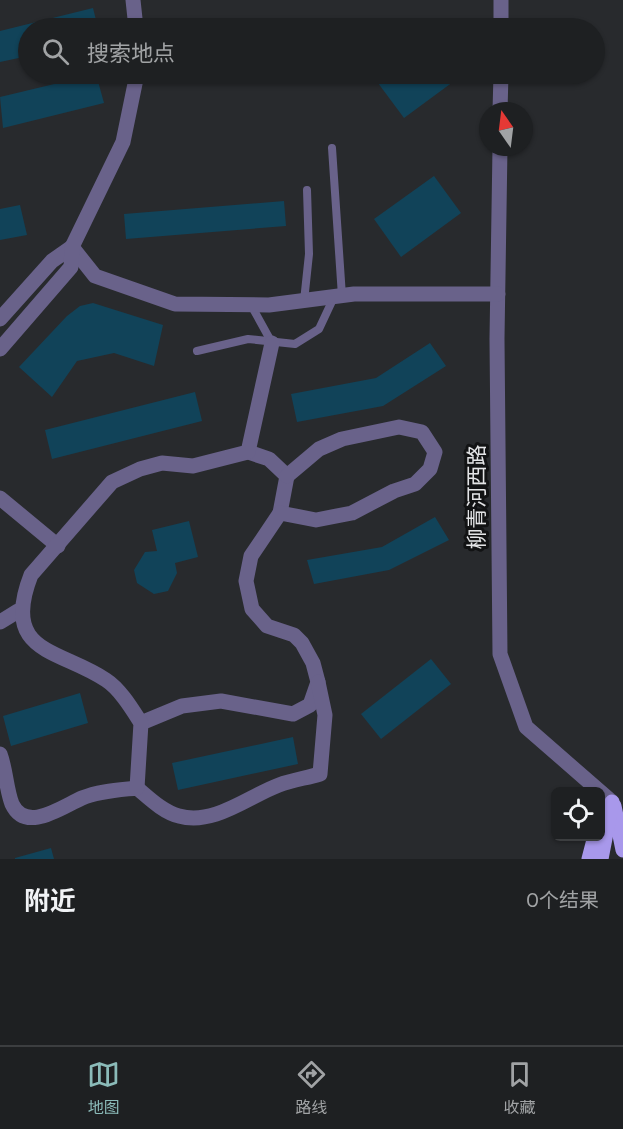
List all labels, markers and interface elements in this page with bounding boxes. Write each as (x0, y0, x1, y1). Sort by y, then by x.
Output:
search box (18, 18, 605, 84)
icon: search (39, 35, 72, 68)
text: 搜索地点 (87, 39, 175, 66)
north arrow (479, 102, 533, 156)
street label: 柳青河西路 (463, 445, 488, 550)
map controls (551, 787, 605, 841)
button: locate (551, 787, 605, 841)
text: 附近 (24, 884, 76, 915)
text: 0个结果 (526, 887, 599, 911)
tab: 地图 (87, 1058, 120, 1118)
tab: 路线 (295, 1058, 328, 1118)
tab: 收藏 (503, 1058, 536, 1118)

